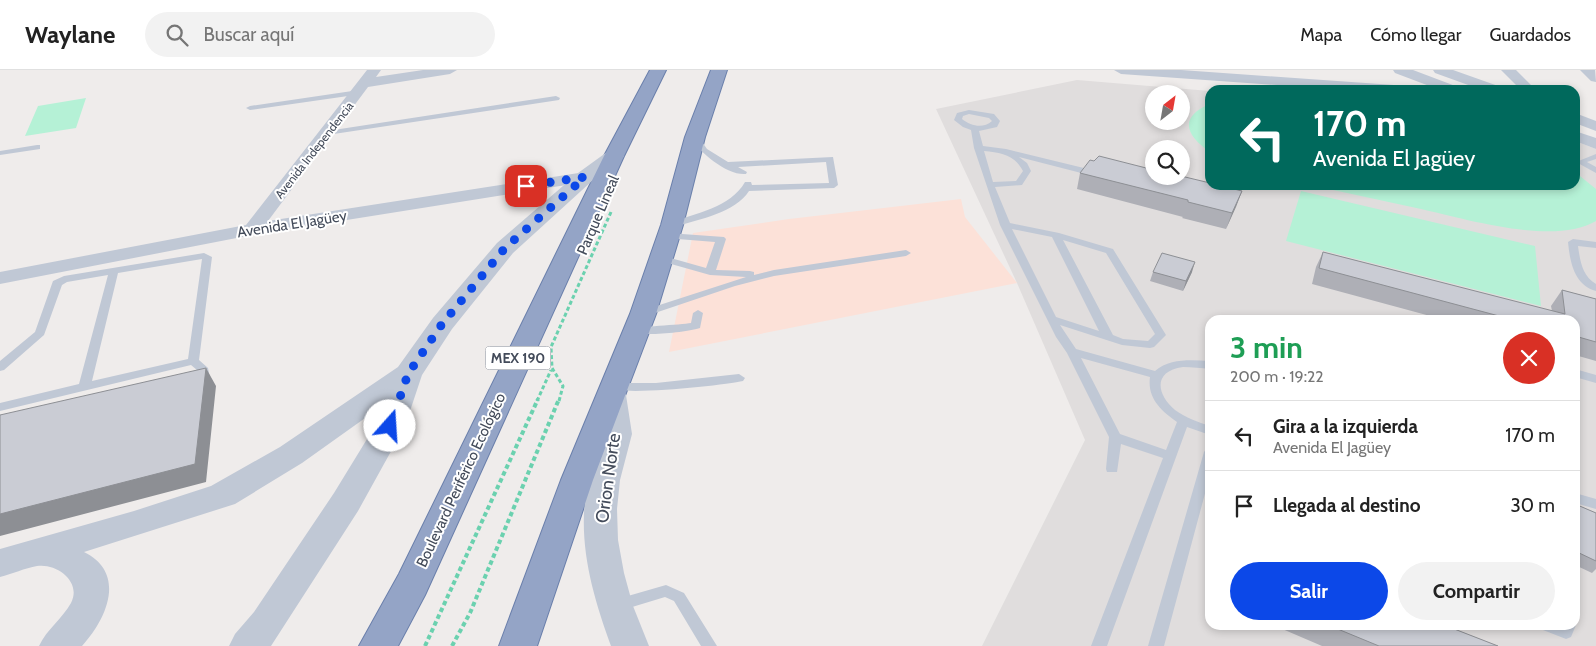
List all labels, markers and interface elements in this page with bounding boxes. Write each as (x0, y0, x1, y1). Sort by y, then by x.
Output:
search box (145, 12, 495, 57)
text: Waylane (25, 20, 115, 49)
icon: search (163, 21, 191, 49)
text: Buscar aquí (203, 23, 294, 46)
text: Mapa (1300, 24, 1342, 46)
text: Cómo llegar (1370, 24, 1462, 46)
text: Guardados (1490, 24, 1571, 46)
north arrow (1145, 85, 1190, 130)
map controls (1145, 85, 1190, 185)
street label: Avenida Independencia (272, 98, 357, 201)
text: 170 m (1313, 102, 1406, 145)
icon: left (1230, 105, 1295, 170)
button: search (1145, 140, 1190, 185)
text: Avenida El Jagüey (1313, 145, 1475, 172)
pin (505, 165, 547, 207)
icon: arrive (512, 172, 540, 200)
street label: Parque Lineal (573, 172, 623, 258)
street label: Avenida El Jagüey (236, 206, 349, 242)
text: 3 min (1230, 329, 1303, 366)
button: close (1503, 332, 1555, 384)
road number: MEX 190 (486, 346, 550, 370)
text: 200 m · 19:22 (1230, 367, 1324, 386)
street label: Boulevard Periférico Ecológico (413, 390, 509, 570)
position arrow (363, 399, 415, 451)
text: Gira a la izquierda (1273, 415, 1418, 438)
icon: left (1230, 422, 1258, 450)
text: 170 m (1505, 424, 1555, 447)
street label: Orion Norte (591, 432, 625, 524)
text: Avenida El Jagüey (1273, 438, 1391, 457)
icon: arrive (1230, 492, 1258, 520)
text: Llegada al destino (1273, 494, 1420, 517)
text: 30 m (1511, 494, 1555, 517)
button: Salir (1230, 562, 1388, 620)
button: Compartir (1398, 562, 1555, 620)

